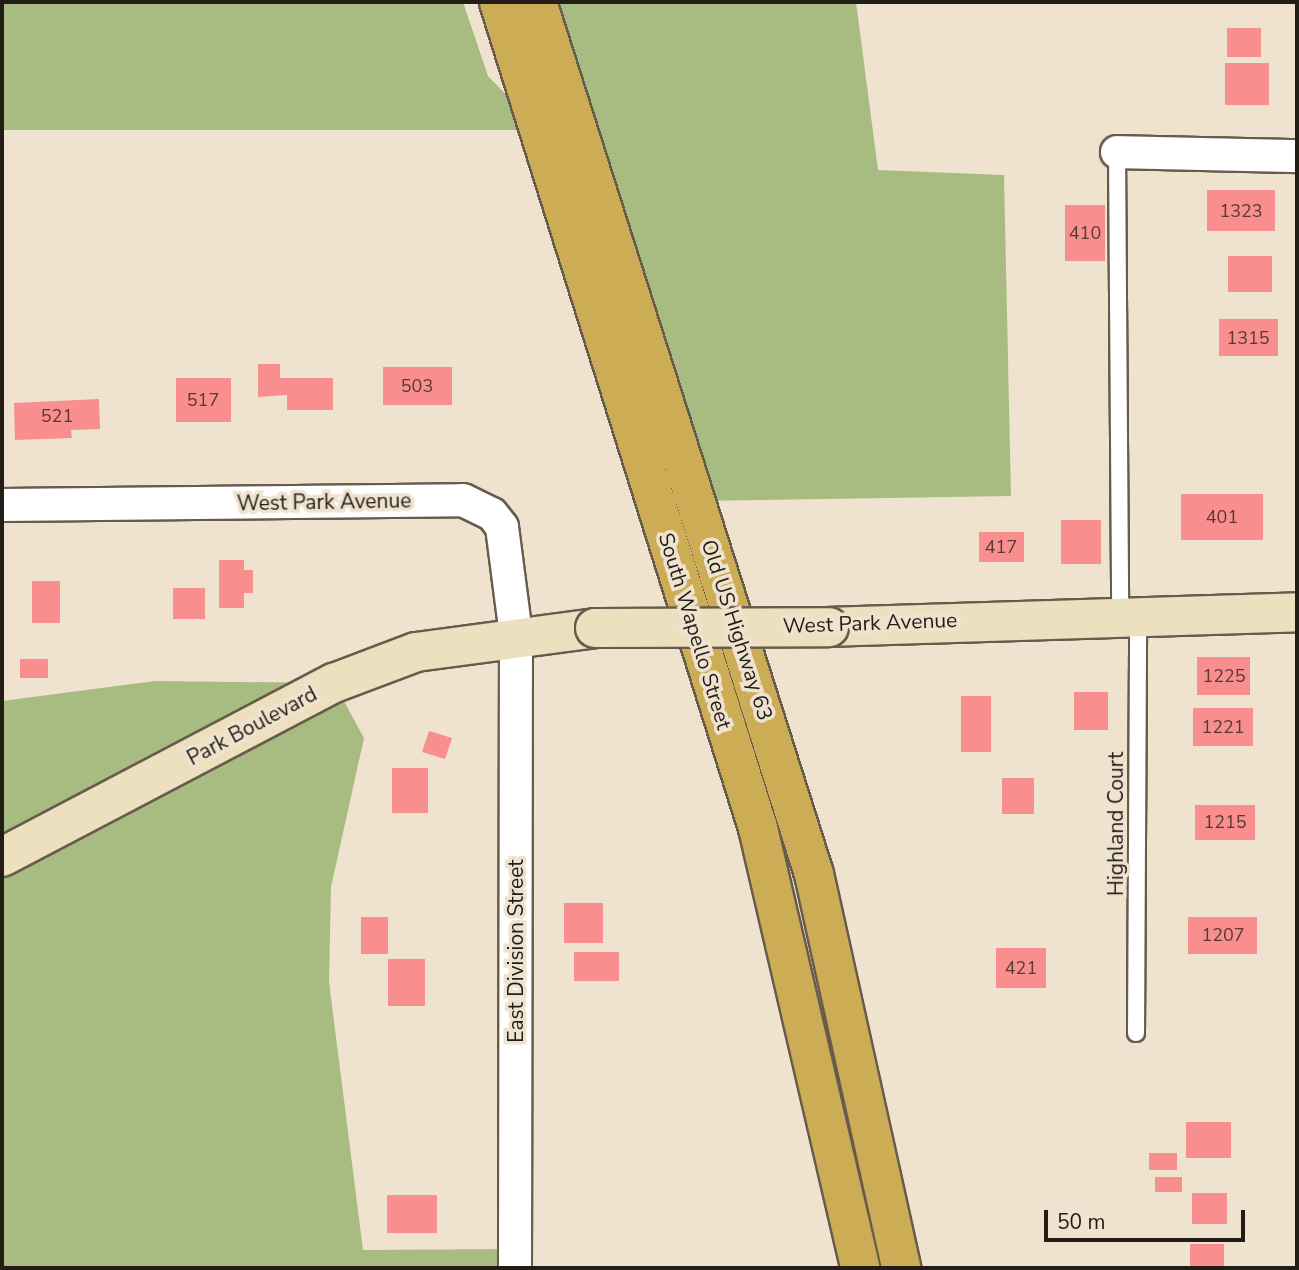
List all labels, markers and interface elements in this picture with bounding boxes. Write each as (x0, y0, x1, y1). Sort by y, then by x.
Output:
house number: 1323 (1219, 200, 1263, 222)
house number: 410 (1069, 222, 1101, 244)
house number: 1315 (1226, 327, 1270, 349)
house number: 503 (401, 375, 433, 397)
house number: 517 (187, 389, 219, 411)
house number: 521 (41, 405, 73, 427)
street label: West Park Avenue (236, 488, 412, 516)
house number: 401 (1206, 506, 1238, 528)
street label: South Wapello Street (653, 530, 737, 732)
house number: 417 (985, 536, 1017, 558)
street label: Old US Highway 63 (696, 537, 778, 723)
street label: West Park Avenue (782, 607, 958, 639)
house number: 1225 (1202, 665, 1246, 687)
street label: Park Boulevard (183, 681, 321, 771)
house number: 1221 (1201, 716, 1245, 738)
street label: Highland Court (1103, 752, 1129, 896)
house number: 1215 (1203, 811, 1247, 833)
street label: East Division Street (503, 859, 529, 1043)
house number: 1207 (1201, 924, 1245, 946)
house number: 421 (1005, 957, 1037, 979)
scale bar (1047, 1196, 1248, 1240)
text: 50 m (1057, 1208, 1106, 1236)

